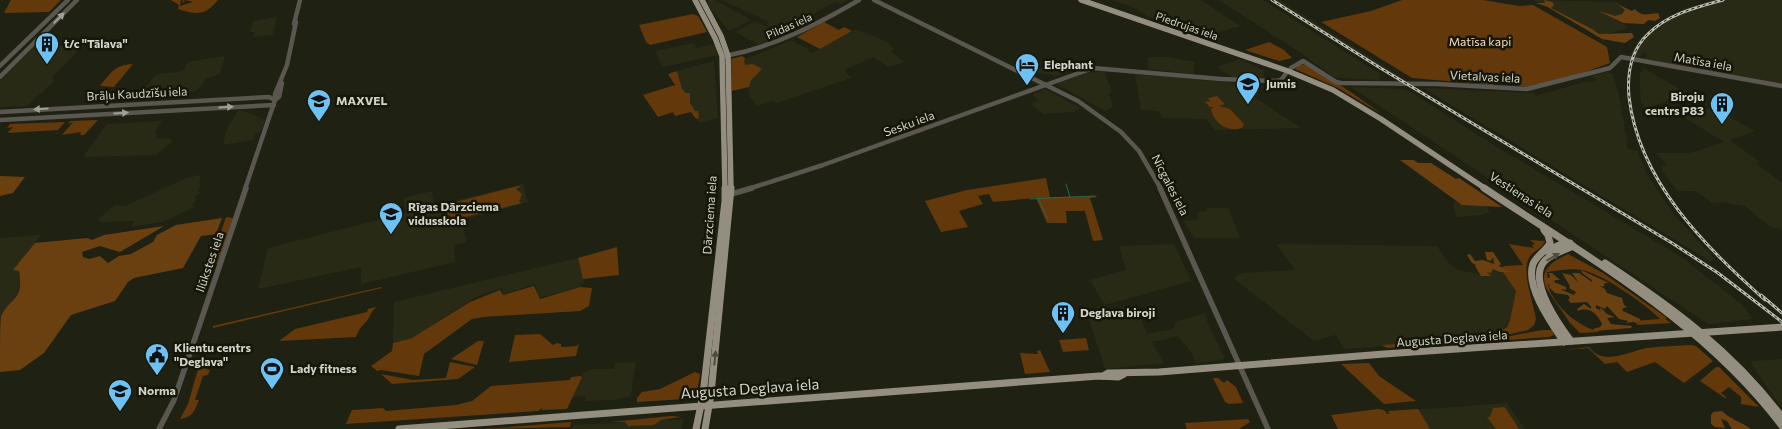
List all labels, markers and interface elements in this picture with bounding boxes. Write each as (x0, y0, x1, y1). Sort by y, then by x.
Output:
street label: Piedrujas iela (1154, 9, 1220, 42)
street label: Pildas iela (764, 10, 814, 41)
one-way arrow (53, 12, 65, 24)
building icon: t/c "Tālava" (34, 31, 60, 65)
park label: Matīsa kapi (1449, 34, 1511, 48)
place label: t/c "Tālava" (64, 36, 128, 50)
street label: Matīsa iela (1673, 49, 1733, 73)
hotel icon: Elephant (1014, 52, 1040, 86)
place label: Elephant (1044, 57, 1093, 71)
street label: Vietalvas iela (1449, 67, 1521, 85)
school or university icon: Jumis (1235, 71, 1261, 105)
place label: Jumis (1266, 76, 1296, 91)
street label: Brāļu Kaudzīšu iela (86, 83, 188, 105)
school or university icon: MAXVEL (306, 88, 332, 122)
place label: Biroju centrs P83 (1645, 89, 1704, 117)
building icon: Biroju centrs P83 (1709, 91, 1735, 125)
place label: MAXVEL (336, 93, 387, 107)
one-way arrow (218, 103, 234, 111)
one-way arrow (33, 106, 49, 114)
street label: Sesku iela (881, 107, 936, 139)
one-way arrow (114, 109, 130, 117)
street label: Nīcgales iela (1150, 152, 1192, 217)
street label: Vestienas iela (1487, 168, 1556, 220)
street label: Dārzciema iela (699, 175, 719, 255)
place label: Rīgas Dārzciema vidusskola (408, 199, 499, 227)
school or university icon: Rīgas Dārzciema vidusskola (378, 201, 404, 235)
street label: Ilūkstes iela (192, 230, 226, 294)
one-way arrow (1545, 253, 1560, 261)
building icon: Deglava biroji (1050, 300, 1076, 334)
place label: Deglava biroji (1080, 305, 1155, 319)
street label: Augusta Deglava iela (1396, 327, 1508, 349)
place label: Klientu centrs "Deglava" (174, 340, 251, 368)
public building icon: Klientu centrs "Deglava" (144, 342, 170, 376)
one-way arrow (711, 349, 719, 365)
sports icon: Lady fitness (259, 356, 285, 390)
place label: Lady fitness (290, 361, 357, 375)
street label: Augusta Deglava iela (680, 374, 820, 402)
school or university icon: Norma (107, 378, 133, 412)
place label: Norma (138, 383, 176, 397)

